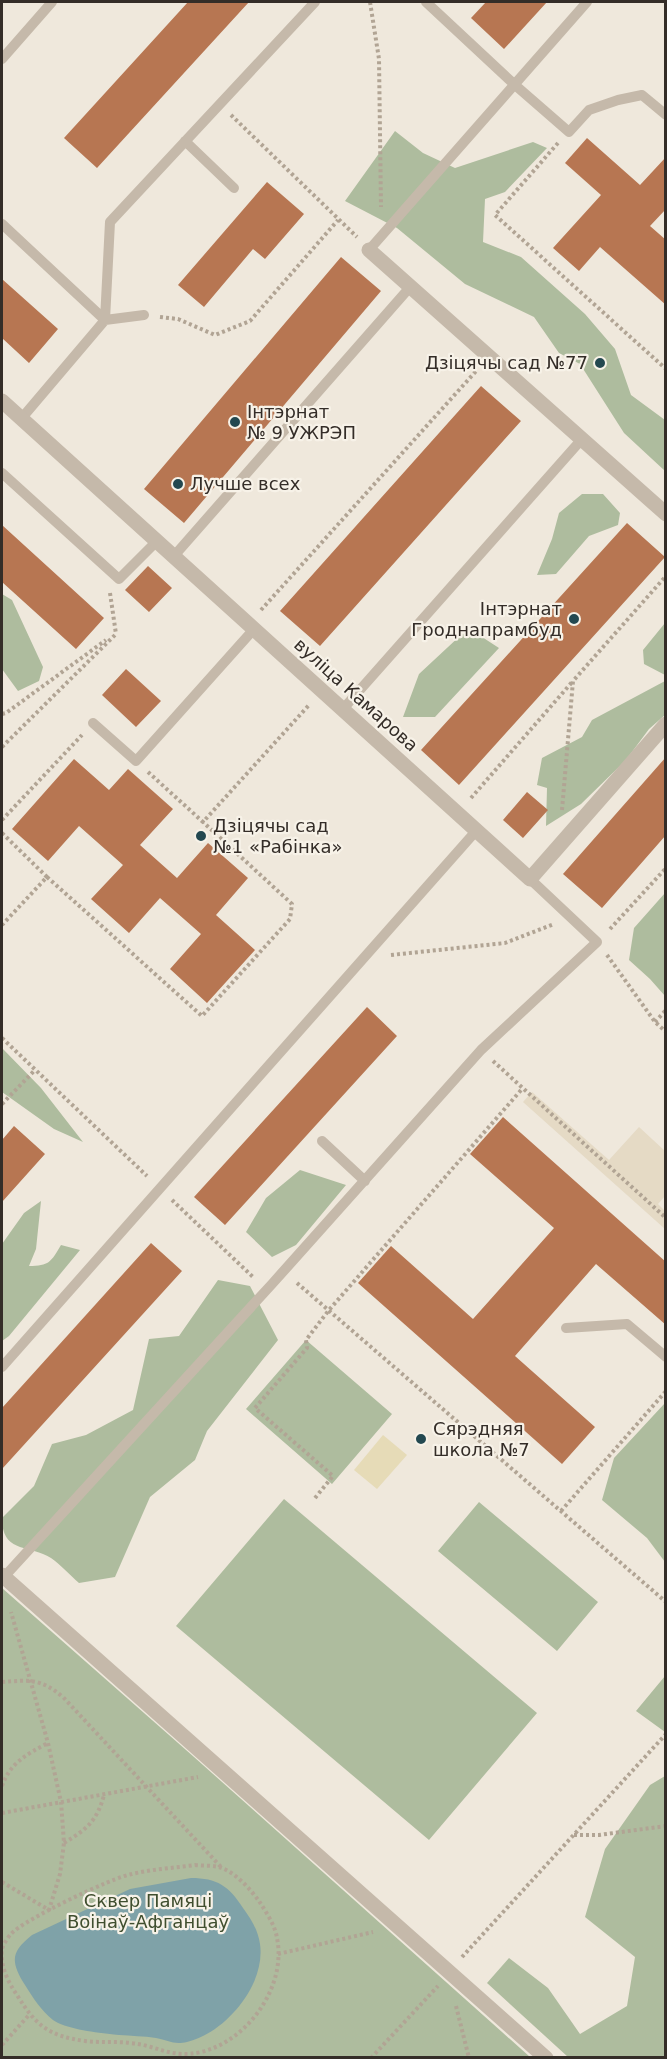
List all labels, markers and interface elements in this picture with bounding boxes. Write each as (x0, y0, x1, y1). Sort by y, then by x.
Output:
place label: Дзіцячы сад №77 (425, 352, 588, 373)
marker: Дзіцячы сад №77 (593, 356, 607, 370)
place label: Інтэрнат № 9 УЖРЭП (247, 401, 356, 443)
marker: Інтэрнат № 9 УЖРЭП (228, 415, 242, 429)
place label: Лучше всех (190, 473, 301, 494)
marker: Лучше всех (171, 477, 185, 491)
place label: Інтэрнат Гроднапрамбуд (411, 598, 562, 640)
marker: Інтэрнат Гроднапрамбуд (567, 612, 581, 626)
street label: вуліца Камарова (290, 634, 423, 756)
place label: Дзіцячы сад №1 «Рабінка» (213, 815, 343, 857)
marker: Дзіцячы сад №1 «Рабінка» (194, 829, 208, 843)
place label: Сярэдняя школа №7 (433, 1418, 530, 1460)
marker: Сярэдняя школа №7 (414, 1432, 428, 1446)
park label: Сквер Памяці Воінаў-Афганцаў (67, 1890, 229, 1932)

